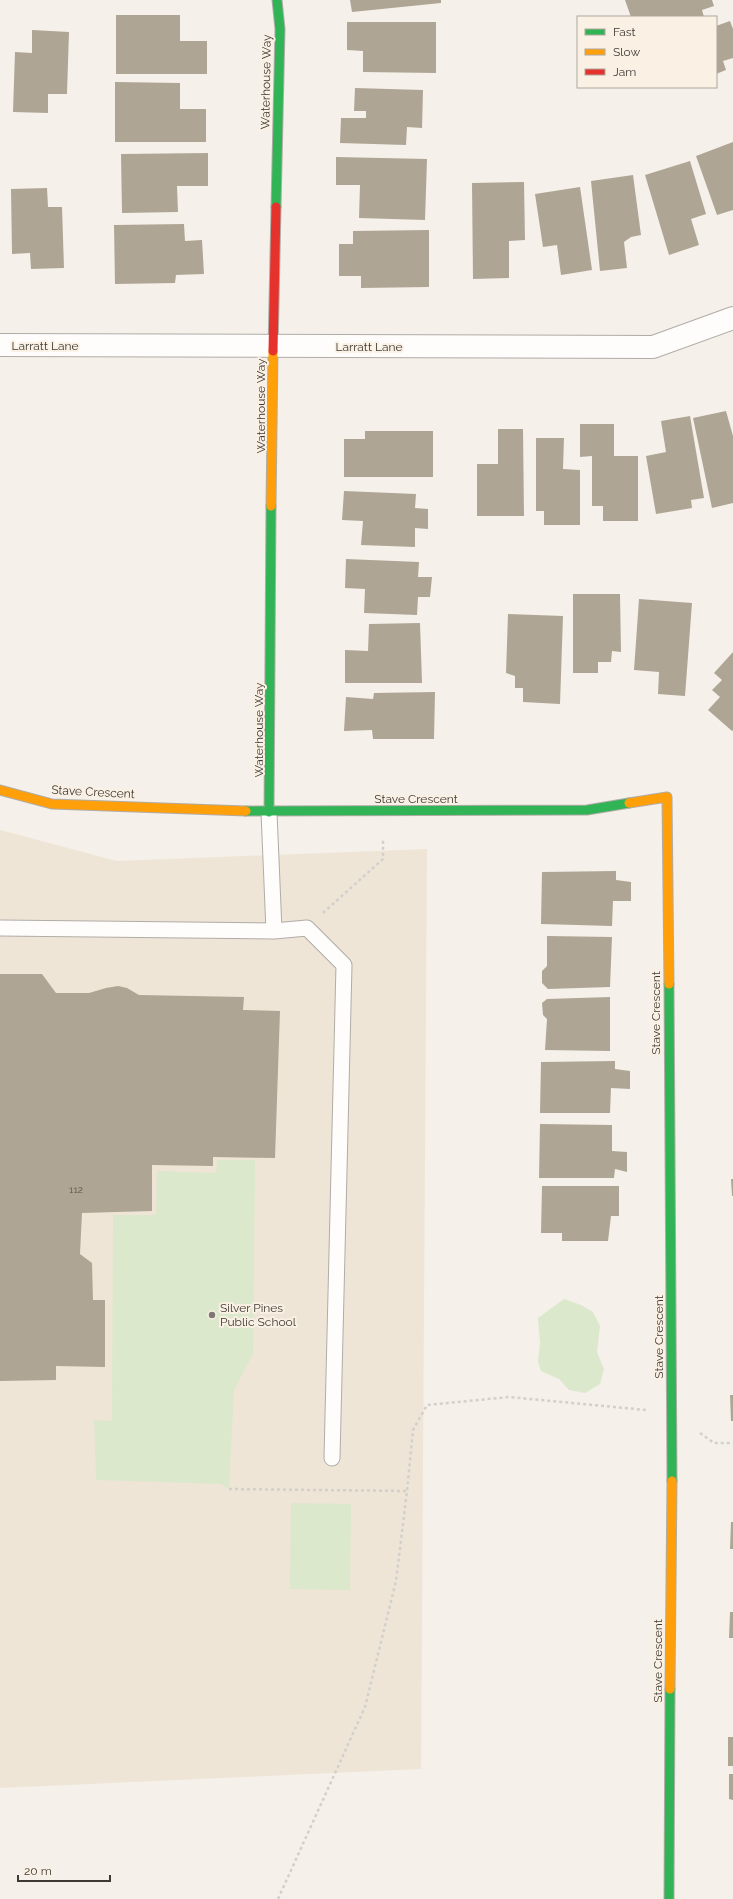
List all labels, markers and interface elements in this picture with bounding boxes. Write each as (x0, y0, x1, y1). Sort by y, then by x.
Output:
legend (577, 16, 717, 88)
text: Fast (613, 25, 636, 39)
street label: Waterhouse Way (258, 34, 274, 130)
text: Slow (613, 45, 640, 59)
text: Jam (613, 65, 636, 79)
street label: Larratt Lane (11, 339, 79, 353)
street label: Larratt Lane (335, 340, 403, 354)
street label: Waterhouse Way (254, 358, 268, 454)
street label: Waterhouse Way (252, 682, 266, 778)
street label: Stave Crescent (51, 783, 135, 801)
street label: Stave Crescent (374, 792, 458, 806)
street label: Stave Crescent (649, 971, 663, 1055)
house number: 112 (69, 1184, 83, 1195)
street label: Stave Crescent (652, 1295, 666, 1379)
place label: Silver Pines Public School (220, 1301, 297, 1329)
marker: Silver Pines Public School (207, 1310, 217, 1320)
street label: Stave Crescent (651, 1619, 665, 1703)
scale bar (18, 1857, 110, 1883)
text: 20 m (24, 1864, 52, 1878)

